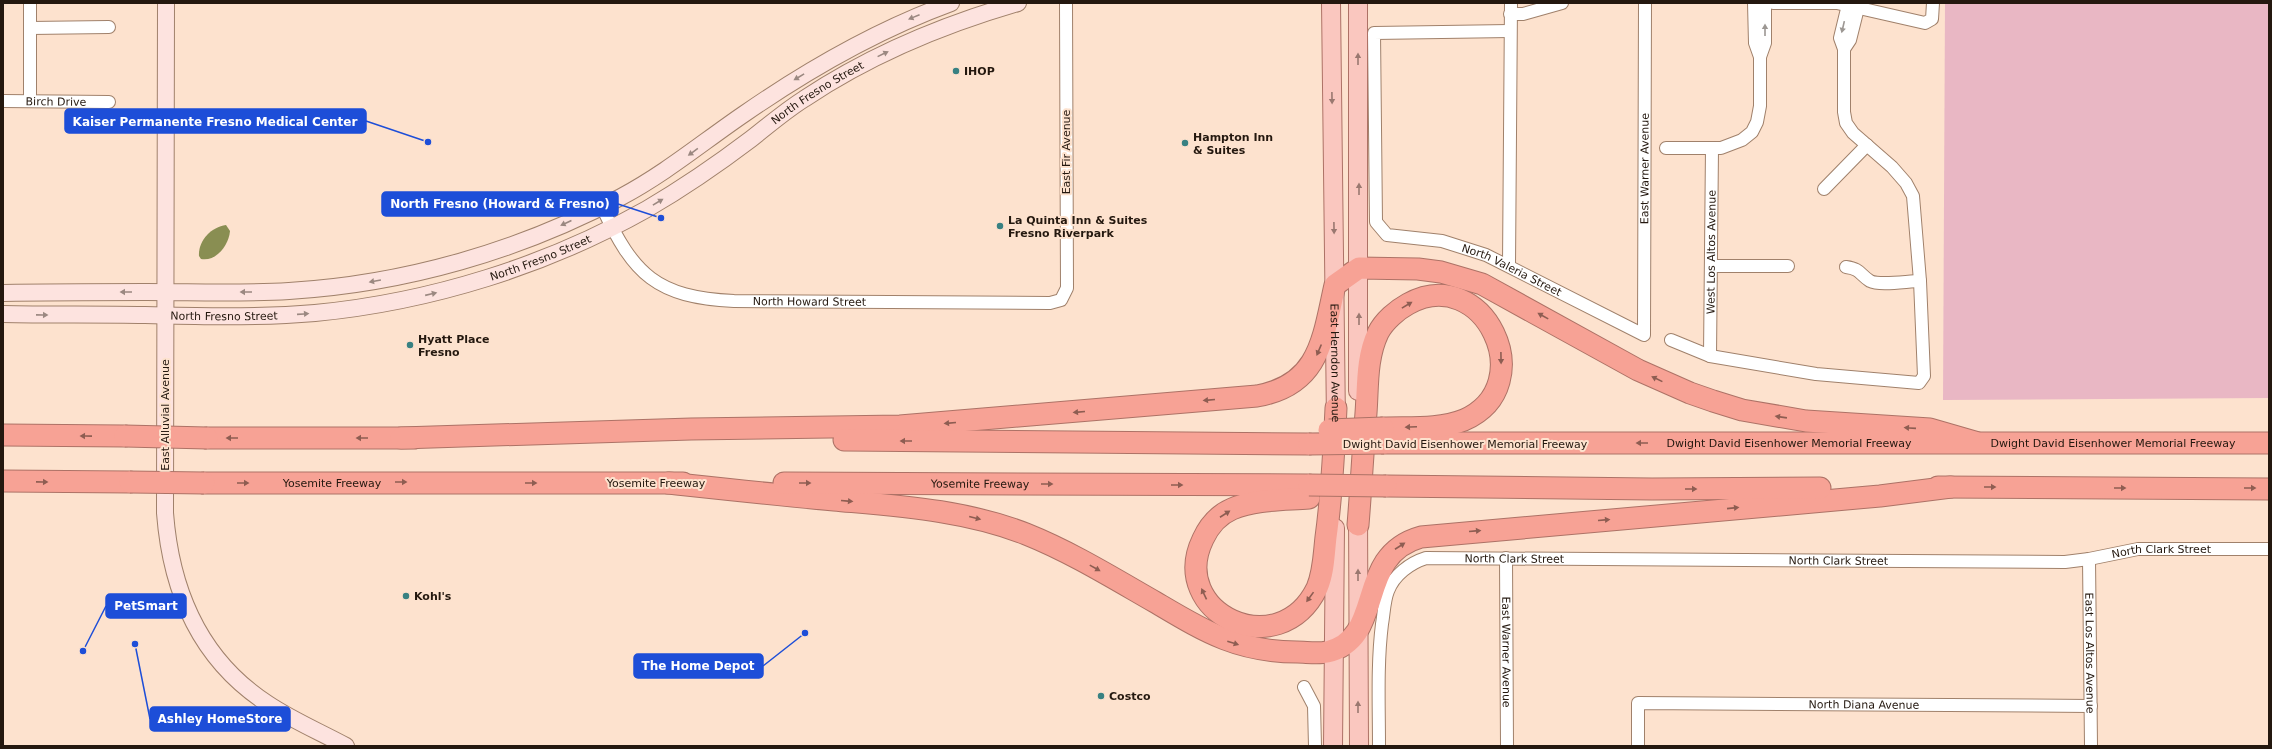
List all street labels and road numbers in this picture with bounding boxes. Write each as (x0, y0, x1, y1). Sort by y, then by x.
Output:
street label: North Fresno Street (768, 58, 866, 127)
street label: Birch Drive (26, 95, 87, 108)
street label: East Fir Avenue (1060, 109, 1073, 194)
street label: East Warner Avenue (1638, 113, 1651, 224)
street label: West Los Altos Avenue (1704, 190, 1718, 314)
street label: North Fresno Street (488, 232, 594, 283)
street label: North Valeria Street (1460, 241, 1564, 299)
street label: North Howard Street (753, 295, 867, 308)
street label: East Herndon Avenue (1328, 304, 1343, 423)
street label: North Fresno Street (170, 309, 279, 323)
street label: East Alluvial Avenue (159, 359, 172, 471)
street label: Dwight David Eisenhower Memorial Freeway (1667, 437, 1912, 450)
street label: Dwight David Eisenhower Memorial Freeway (1991, 437, 2236, 450)
street label: Dwight David Eisenhower Memorial Freeway (1343, 438, 1588, 451)
street label: Yosemite Freeway (282, 477, 382, 490)
street label: Yosemite Freeway (606, 477, 706, 490)
street label: Yosemite Freeway (930, 477, 1030, 490)
street label: North Clark Street (2111, 543, 2212, 561)
street label: North Clark Street (1464, 552, 1565, 565)
street label: North Clark Street (1788, 554, 1889, 567)
street label: East Los Altos Avenue (2083, 592, 2097, 714)
street label: East Warner Avenue (1500, 596, 1513, 708)
street label: North Diana Avenue (1809, 698, 1920, 711)

